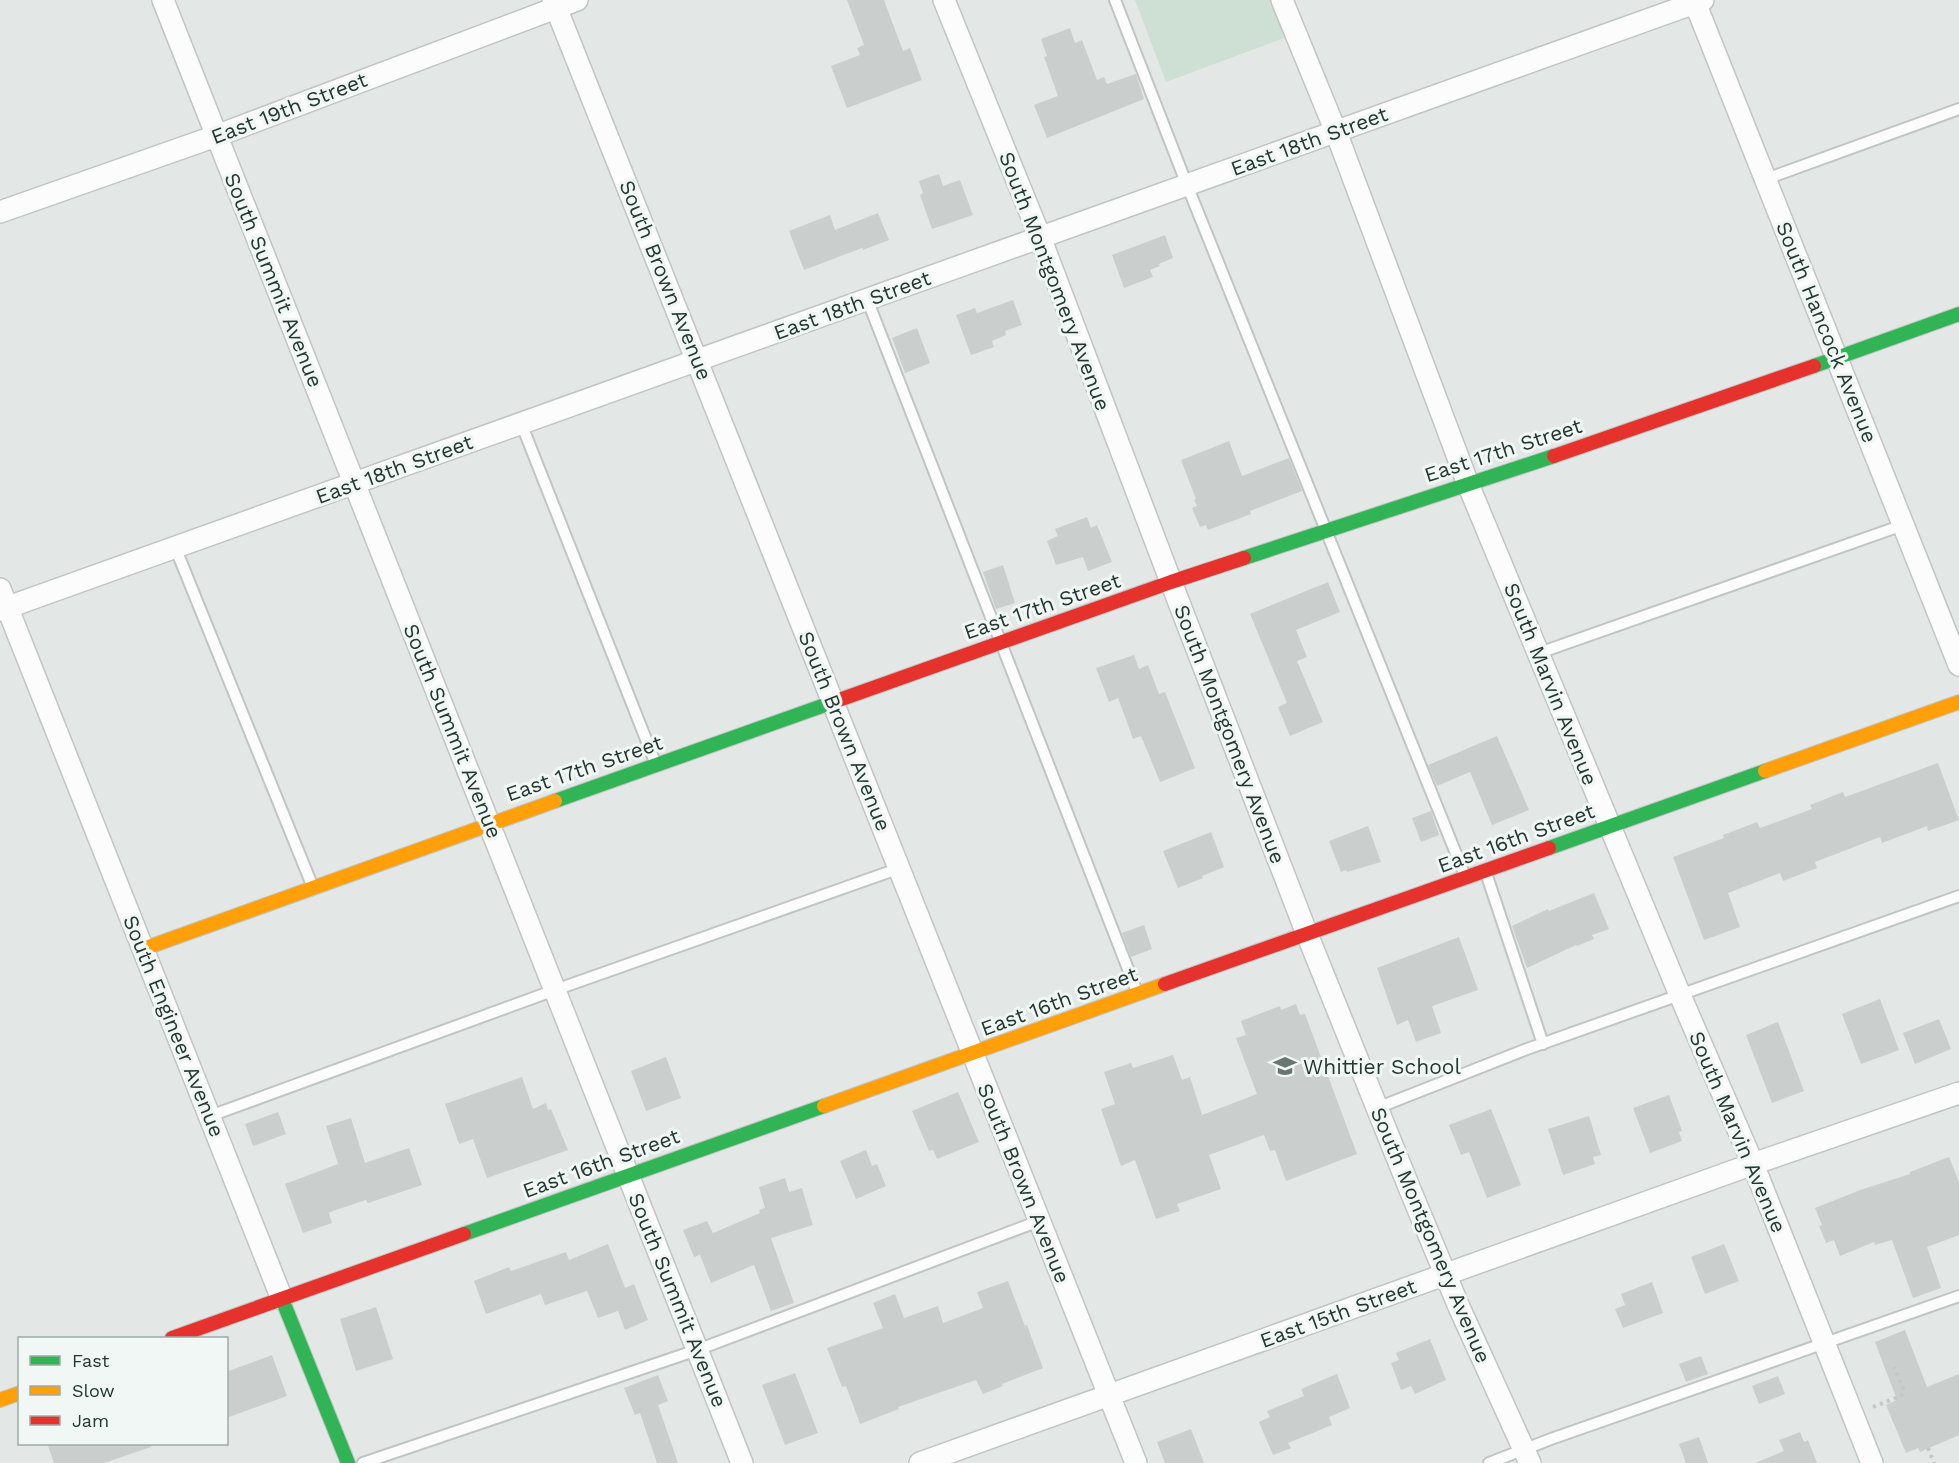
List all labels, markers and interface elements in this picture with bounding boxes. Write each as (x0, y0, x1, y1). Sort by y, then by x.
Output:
street label: East 19th Street (207, 67, 371, 149)
street label: East 18th Street (1227, 101, 1391, 181)
street label: South Montgomery Avenue (994, 148, 1116, 414)
street label: South Summit Avenue (219, 169, 329, 391)
street label: South Brown Avenue (614, 176, 718, 384)
street label: South Hancock Avenue (1771, 218, 1883, 446)
street label: East 18th Street (770, 265, 934, 345)
street label: East 17th Street (1421, 413, 1585, 487)
street label: East 18th Street (312, 429, 476, 509)
street label: East 17th Street (960, 567, 1124, 645)
street label: South Marvin Avenue (1499, 579, 1603, 789)
street label: South Montgomery Avenue (1169, 601, 1291, 867)
street label: South Summit Avenue (398, 620, 508, 842)
street label: South Brown Avenue (793, 627, 897, 835)
street label: East 17th Street (502, 729, 666, 807)
street label: East 16th Street (1434, 798, 1598, 878)
street label: South Engineer Avenue (118, 911, 230, 1141)
street label: East 16th Street (977, 961, 1141, 1041)
street label: South Marvin Avenue (1684, 1028, 1792, 1236)
school or university icon: Whittier School (1272, 1053, 1298, 1079)
place label: Whittier School (1303, 1054, 1461, 1079)
street label: South Brown Avenue (972, 1079, 1076, 1287)
street label: South Montgomery Avenue (1366, 1103, 1496, 1367)
street label: East 16th Street (519, 1123, 683, 1203)
street label: South Summit Avenue (623, 1189, 733, 1411)
street label: East 15th Street (1256, 1273, 1420, 1353)
legend (18, 1337, 228, 1445)
text: Fast (72, 1350, 110, 1371)
text: Slow (72, 1380, 115, 1401)
text: Jam (72, 1410, 109, 1431)

